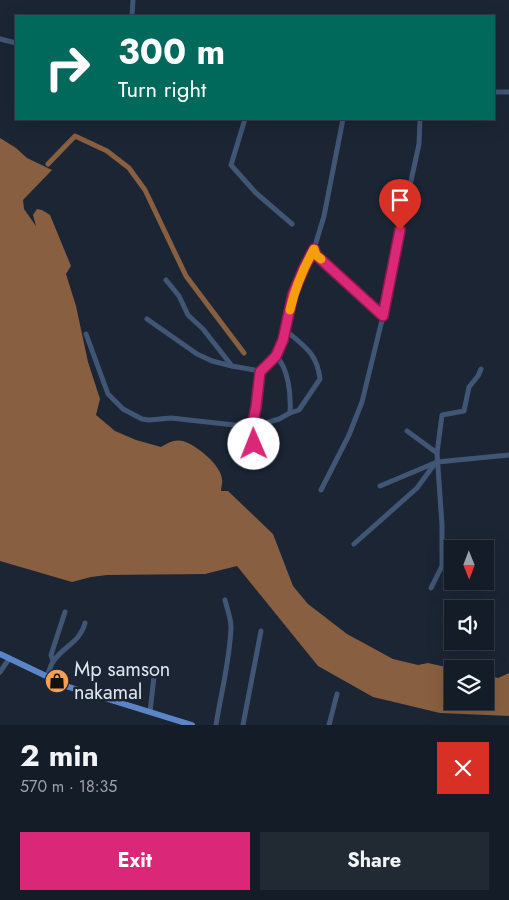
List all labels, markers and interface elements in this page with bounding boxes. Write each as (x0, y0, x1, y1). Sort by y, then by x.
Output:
text: 300 m (118, 27, 225, 77)
icon: right (35, 35, 100, 100)
text: Turn right (118, 73, 206, 105)
pin (379, 179, 421, 230)
icon: arrive (386, 186, 414, 214)
position arrow (227, 417, 279, 469)
north arrow (444, 540, 494, 590)
map controls (444, 540, 494, 710)
button: sound (444, 600, 494, 650)
place label: Mp samson nakamal (74, 655, 170, 707)
button: layers (444, 660, 494, 710)
shop icon: Mp samson nakamal (44, 668, 70, 694)
text: 2 min (20, 734, 99, 777)
button: close (437, 742, 489, 794)
text: 570 m · 18:35 (20, 775, 117, 798)
button: Exit (20, 832, 250, 890)
button: Share (260, 832, 489, 890)

